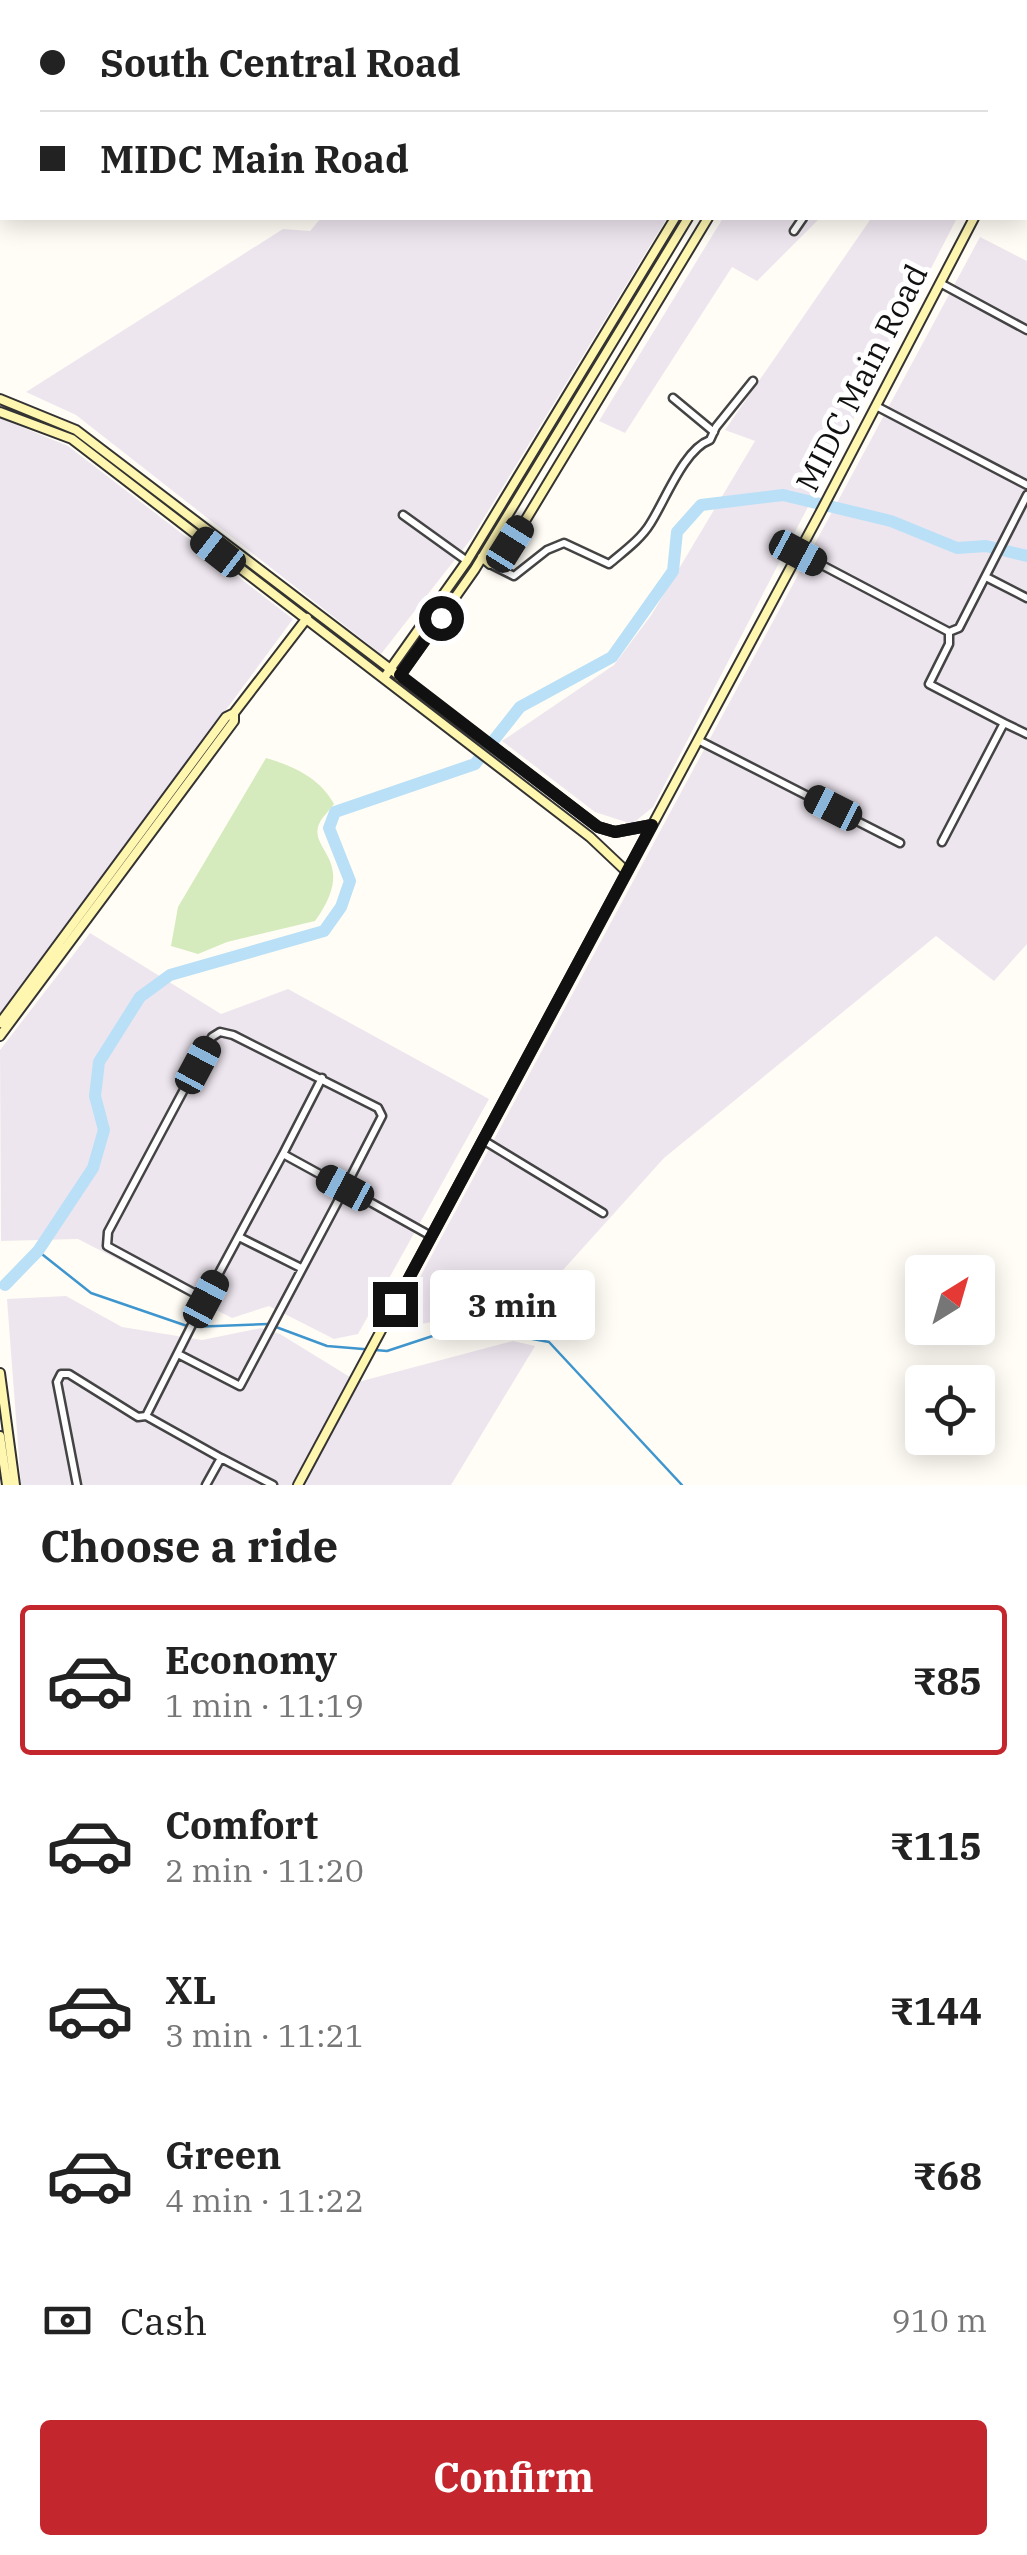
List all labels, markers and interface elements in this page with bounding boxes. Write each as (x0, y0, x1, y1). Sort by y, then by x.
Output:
text: South Central Road (100, 38, 461, 87)
text: MIDC Main Road (100, 134, 409, 183)
street label: MIDC Main Road (786, 257, 937, 498)
car (481, 511, 539, 577)
car (185, 522, 251, 582)
car (764, 526, 832, 580)
route start (419, 596, 464, 641)
car (799, 781, 867, 835)
car (171, 1031, 225, 1099)
car (311, 1161, 379, 1215)
north arrow (905, 1255, 995, 1345)
map controls (905, 1255, 995, 1455)
car (179, 1265, 233, 1333)
callout: 3 min (430, 1269, 595, 1339)
route end (373, 1282, 418, 1327)
text: 3 min (468, 1284, 557, 1326)
button: locate (905, 1365, 995, 1455)
text: Choose a ride (40, 1516, 338, 1574)
icon: car (45, 1635, 135, 1725)
text: Economy (165, 1635, 337, 1684)
text: ₹85 (912, 1656, 982, 1705)
text: 1 min · 11:19 (165, 1684, 364, 1726)
icon: car (45, 1800, 135, 1890)
text: Comfort (165, 1800, 318, 1849)
text: ₹115 (889, 1821, 982, 1870)
text: 2 min · 11:20 (165, 1849, 364, 1891)
icon: car (45, 1965, 135, 2055)
text: XL (165, 1965, 216, 2014)
text: ₹144 (889, 1986, 982, 2035)
text: 3 min · 11:21 (165, 2014, 364, 2056)
icon: car (45, 2130, 135, 2220)
text: Green (165, 2130, 281, 2179)
text: ₹68 (912, 2151, 982, 2200)
text: 4 min · 11:22 (165, 2179, 364, 2221)
icon: cash (40, 2293, 95, 2348)
text: Cash (120, 2296, 207, 2345)
text: 910 m (891, 2299, 987, 2341)
button: Confirm (40, 2420, 987, 2535)

